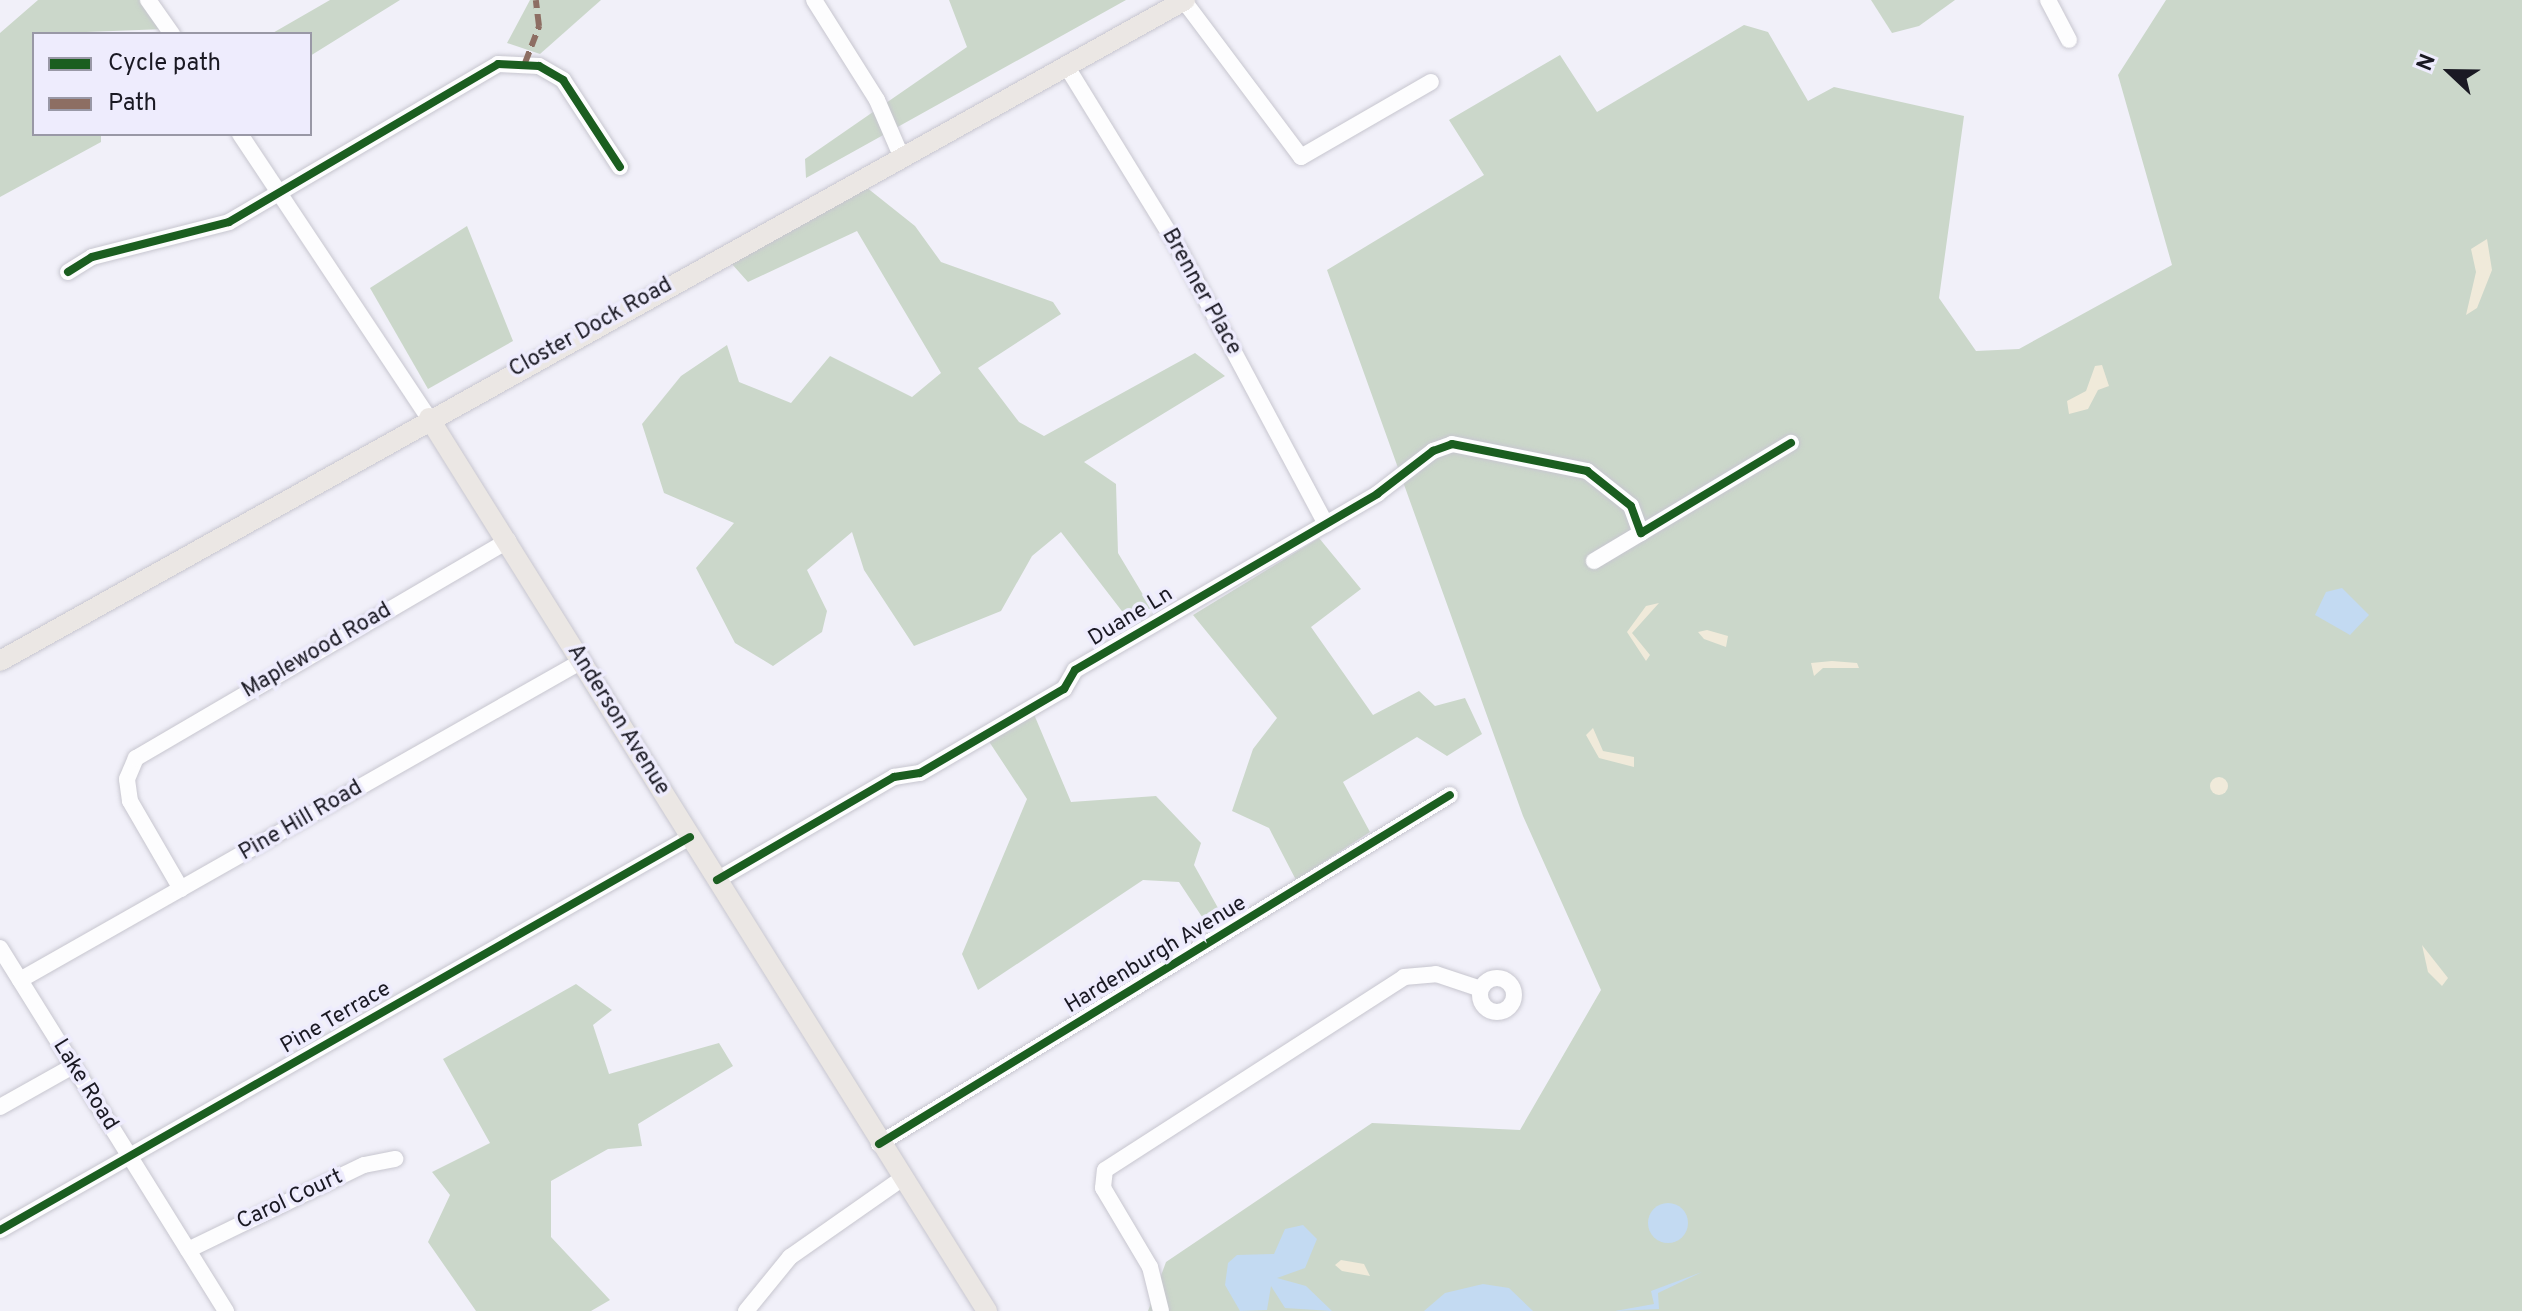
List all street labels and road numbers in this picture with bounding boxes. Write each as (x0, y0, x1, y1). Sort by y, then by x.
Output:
street label: Brenner Place (1155, 224, 1247, 360)
street label: Closter Dock Road (505, 272, 677, 384)
street label: Duane Ln (1084, 582, 1178, 652)
street label: Maplewood Road (238, 598, 396, 704)
street label: Anderson Avenue (561, 639, 675, 801)
street label: Pine Hill Road (235, 775, 367, 867)
street label: Hardenburgh Avenue (1060, 890, 1252, 1020)
street label: Pine Terrace (276, 976, 396, 1060)
street label: Lake Road (47, 1034, 123, 1136)
street label: Carol Court (233, 1164, 347, 1236)

